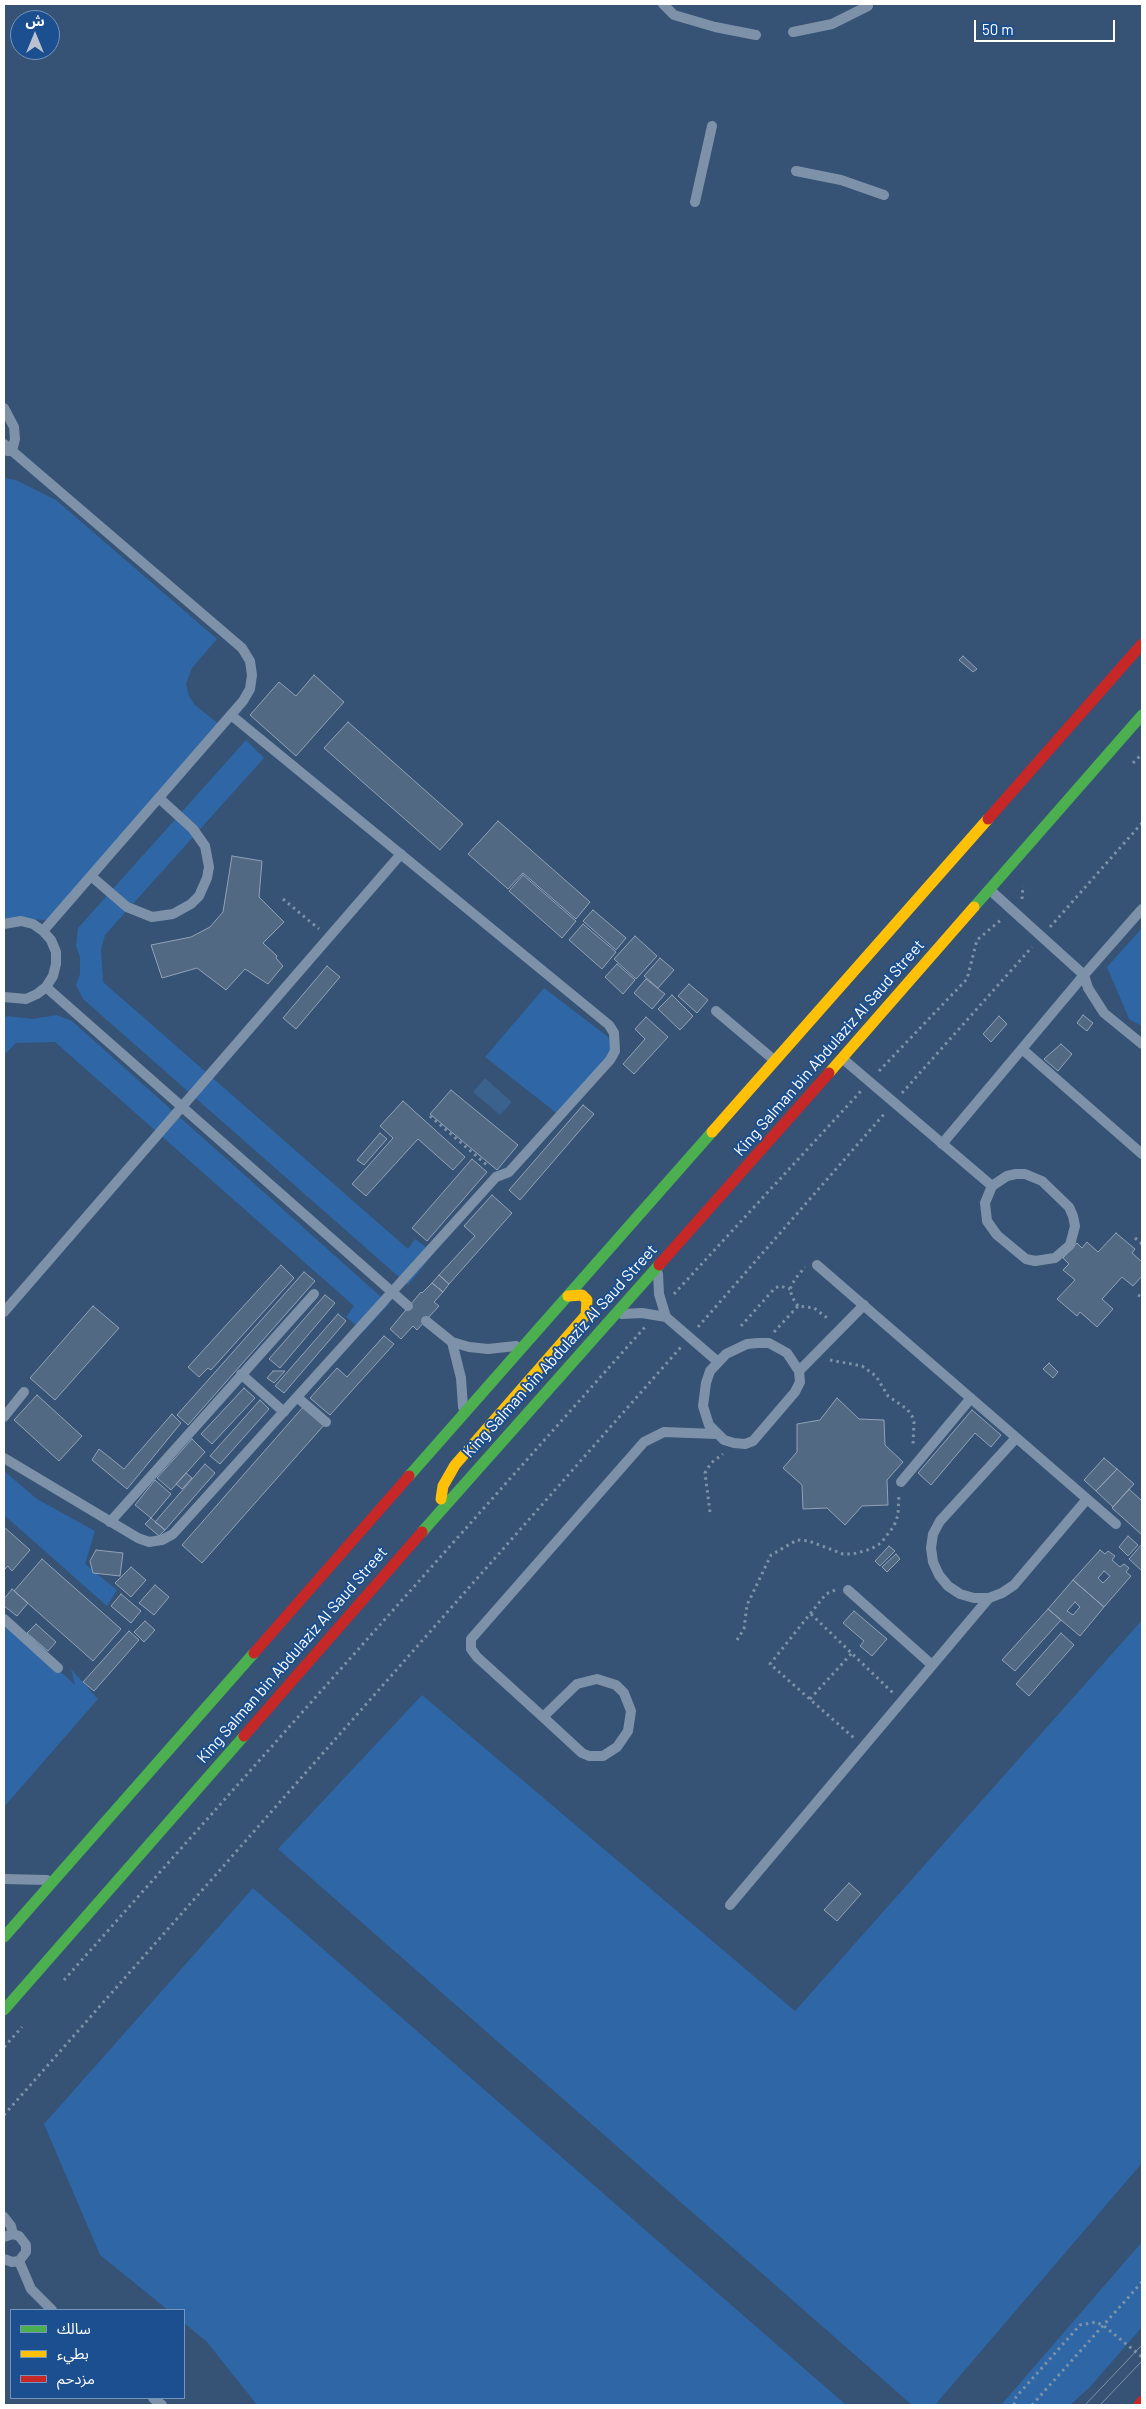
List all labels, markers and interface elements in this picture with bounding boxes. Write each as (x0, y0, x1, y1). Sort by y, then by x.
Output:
north arrow (10, 10, 60, 60)
scale bar (976, 10, 1117, 42)
text: ش (25, 12, 45, 29)
text: 50 m (982, 20, 1014, 38)
street label: King Salman bin Abdulaziz Al Saud Street (730, 936, 928, 1160)
street label: King Salman bin Abdulaziz Al Saud Street (459, 1240, 661, 1462)
street label: King Salman bin Abdulaziz Al Saud Street (193, 1543, 391, 1767)
legend (10, 2309, 185, 2399)
text: سالك (57, 2319, 91, 2337)
text: بطيء (57, 2344, 89, 2362)
text: مزدحم (57, 2369, 95, 2387)

